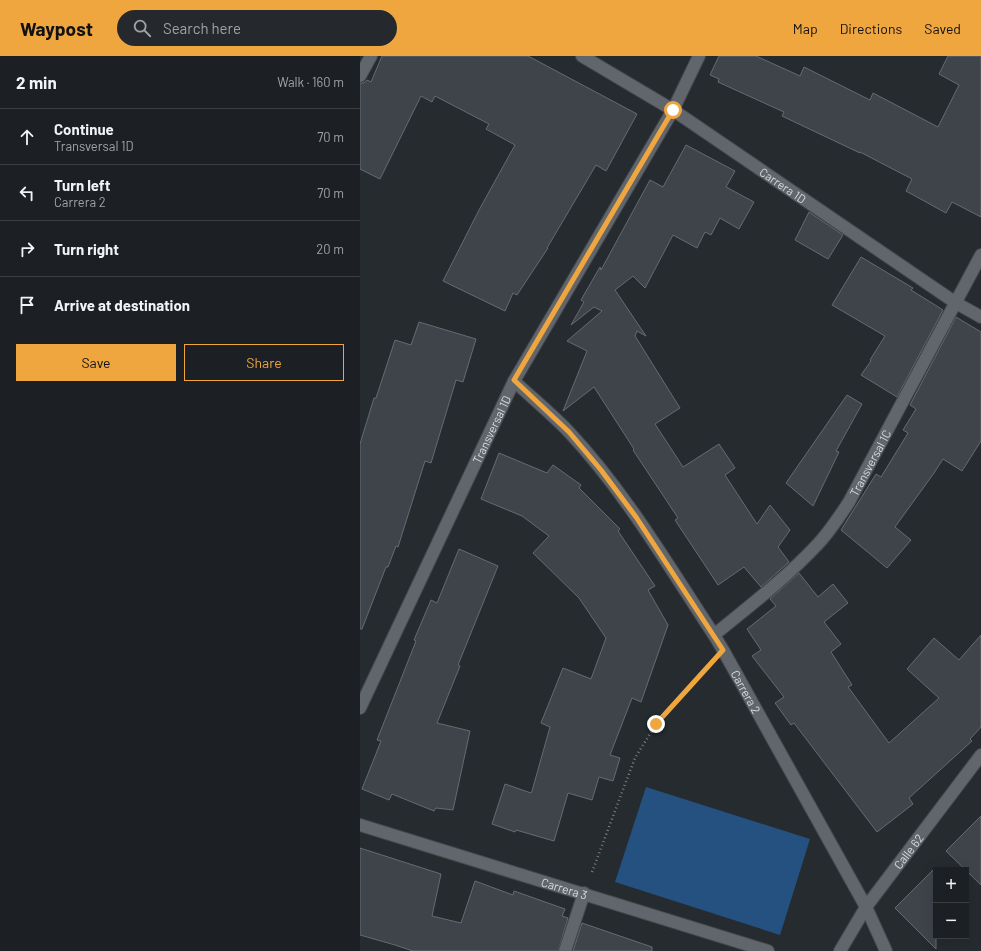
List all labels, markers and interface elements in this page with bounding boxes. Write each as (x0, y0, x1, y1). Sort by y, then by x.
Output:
search box (117, 10, 397, 46)
text: Waypost (20, 17, 93, 40)
icon: search (131, 17, 153, 39)
text: Search here (163, 19, 241, 37)
text: Map (793, 20, 818, 37)
text: Directions (840, 20, 902, 37)
text: Saved (924, 20, 961, 37)
text: 2 min (16, 72, 57, 92)
text: Walk · 160 m (277, 74, 344, 90)
route start (664, 101, 682, 119)
text: Continue (54, 120, 114, 138)
icon: ahead (16, 126, 38, 148)
text: 70 m (317, 129, 344, 145)
text: Transversal 1D (54, 138, 134, 154)
street label: Carrera 1D (757, 164, 809, 206)
text: Turn left (54, 176, 110, 194)
icon: left (16, 182, 38, 204)
text: 70 m (317, 185, 344, 201)
text: Carrera 2 (54, 194, 106, 210)
icon: right (16, 238, 38, 260)
text: Turn right (54, 240, 119, 258)
text: 20 m (316, 241, 344, 257)
icon: arrive (16, 294, 38, 316)
text: Arrive at destination (54, 296, 190, 314)
button: Save (16, 344, 176, 381)
button: Share (184, 344, 344, 381)
street label: Transversal 1D (469, 393, 513, 466)
street label: Transversal 1C (846, 427, 893, 498)
street label: Carrera 2 (728, 667, 764, 716)
route end (647, 715, 665, 733)
street label: Calle 62 (890, 831, 926, 872)
map controls (933, 867, 969, 939)
button: + (933, 867, 969, 903)
street label: Carrera 3 (540, 874, 589, 902)
button: − (933, 903, 969, 939)

